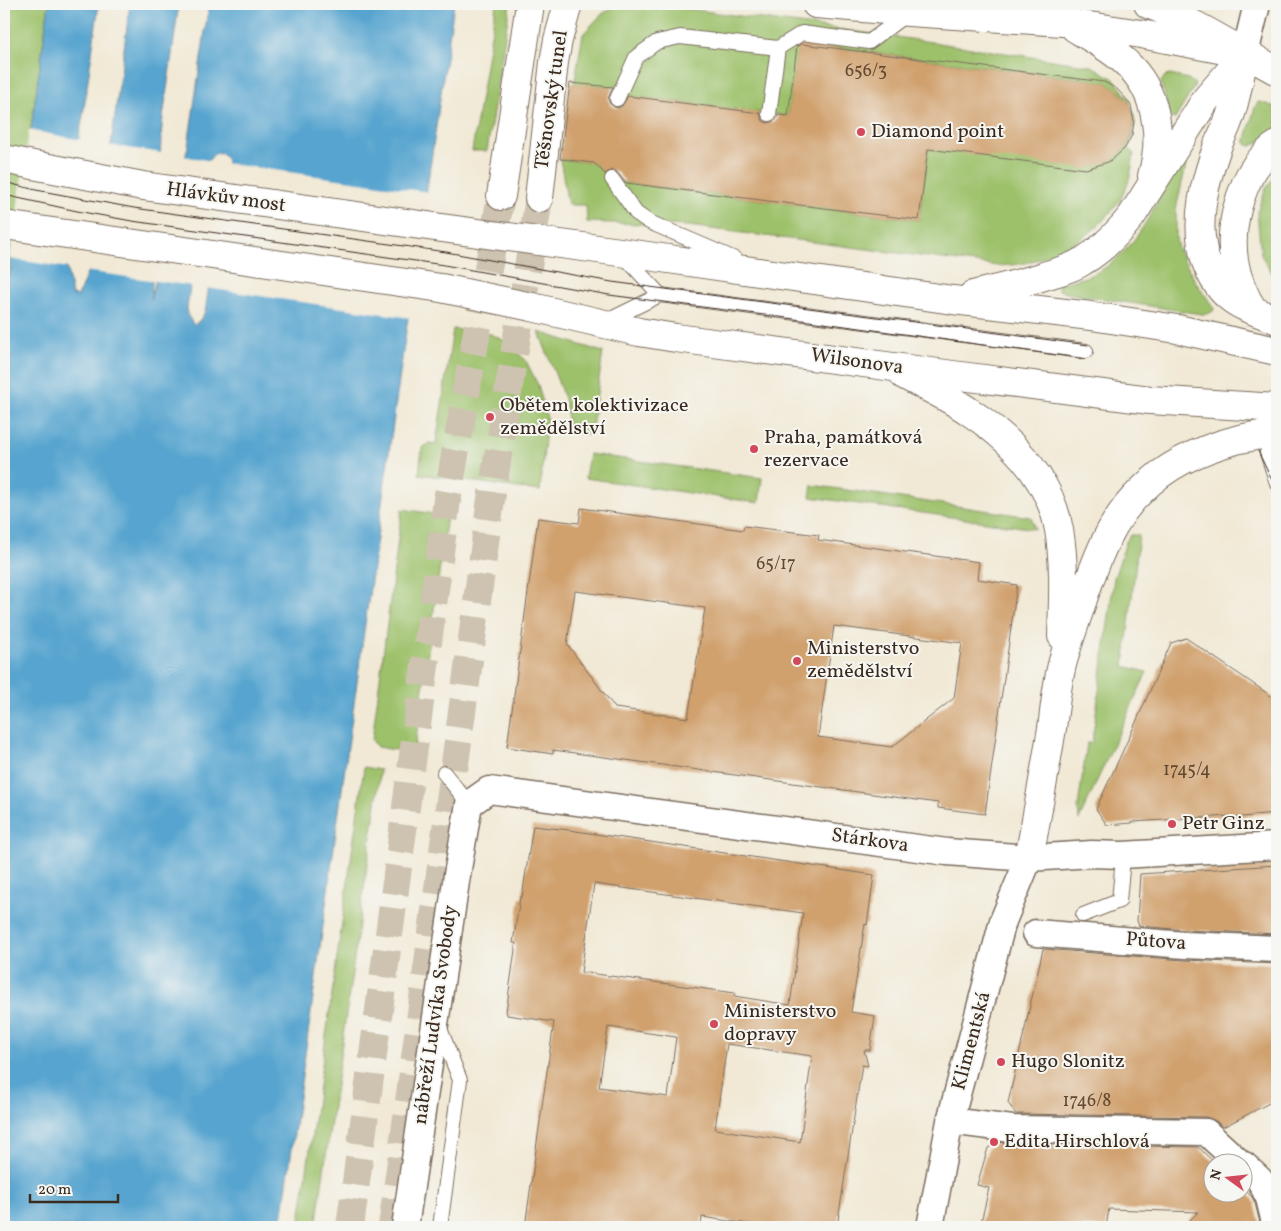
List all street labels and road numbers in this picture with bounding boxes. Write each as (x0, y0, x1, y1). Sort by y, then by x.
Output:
street label: Těšnovský tunel (528, 28, 576, 172)
street label: Hlávkův most (164, 176, 288, 220)
street label: Wilsonova (809, 342, 905, 382)
street label: Stárkova (829, 822, 911, 860)
street label: nábřeží Ludvíka Svobody (407, 903, 465, 1127)
street label: Půtova (1125, 926, 1187, 958)
street label: Klimentská (945, 989, 999, 1093)

